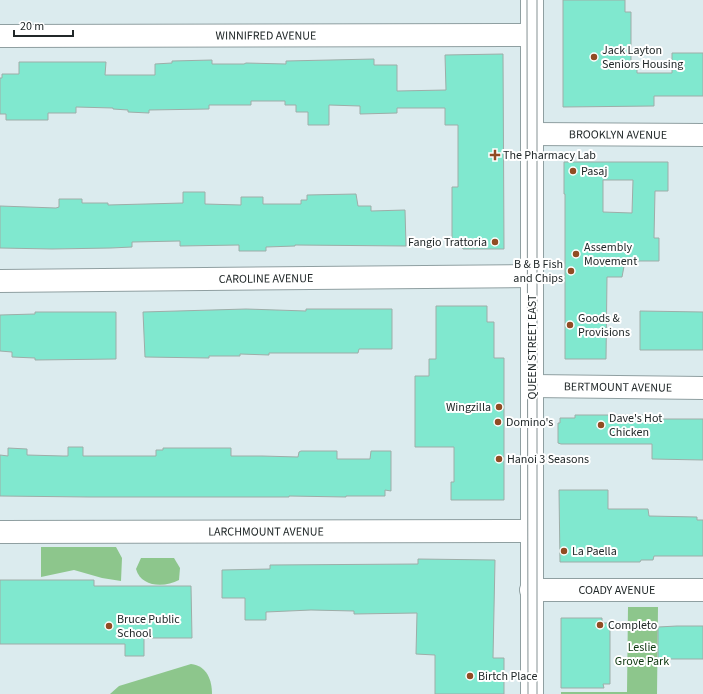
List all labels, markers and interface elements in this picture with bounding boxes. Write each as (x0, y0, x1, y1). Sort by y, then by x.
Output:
scale bar (14, 12, 73, 38)
text: 20 m (20, 18, 44, 35)
street label: WINNIFRED AVENUE (216, 27, 316, 45)
place label: Jack Layton Seniors Housing (602, 42, 683, 73)
marker: Jack Layton Seniors Housing (589, 52, 599, 62)
street label: BROOKLYN AVENUE (569, 126, 667, 144)
place label: The Pharmacy Lab (503, 147, 596, 164)
marker: The Pharmacy Lab (490, 150, 500, 160)
place label: Pasaj (581, 163, 607, 180)
marker: Pasaj (568, 166, 578, 176)
place label: Fangio Trattoria (408, 234, 487, 251)
marker: Fangio Trattoria (490, 237, 500, 247)
place label: Assembly Movement (584, 239, 637, 270)
marker: Assembly Movement (571, 249, 581, 259)
place label: B & B Fish and Chips (513, 256, 563, 287)
marker: B & B Fish and Chips (566, 266, 576, 276)
street label: CAROLINE AVENUE (219, 270, 313, 288)
street label: QUEEN STREET EAST (524, 294, 541, 399)
place label: Goods & Provisions (578, 310, 630, 341)
marker: Goods & Provisions (565, 320, 575, 330)
street label: BERTMOUNT AVENUE (564, 378, 672, 397)
place label: Wingzilla (446, 399, 491, 416)
marker: Wingzilla (494, 402, 504, 412)
place label: Dave's Hot Chicken (609, 410, 662, 441)
place label: Domino's (506, 414, 553, 431)
marker: Domino's (493, 417, 503, 427)
marker: Dave's Hot Chicken (596, 420, 606, 430)
place label: Hanoi 3 Seasons (507, 451, 589, 468)
marker: Hanoi 3 Seasons (494, 454, 504, 464)
street label: LARCHMOUNT AVENUE (208, 523, 324, 541)
place label: La Paella (572, 543, 617, 560)
marker: La Paella (559, 546, 569, 556)
street label: COADY AVENUE (579, 582, 655, 599)
place label: Bruce Public School (117, 611, 180, 642)
place label: Completo (608, 617, 657, 634)
marker: Completo (595, 620, 605, 630)
marker: Bruce Public School (104, 621, 114, 631)
park label: Leslie Grove Park (615, 639, 669, 670)
place label: Birtch Place (478, 668, 538, 685)
marker: Birtch Place (465, 671, 475, 681)

